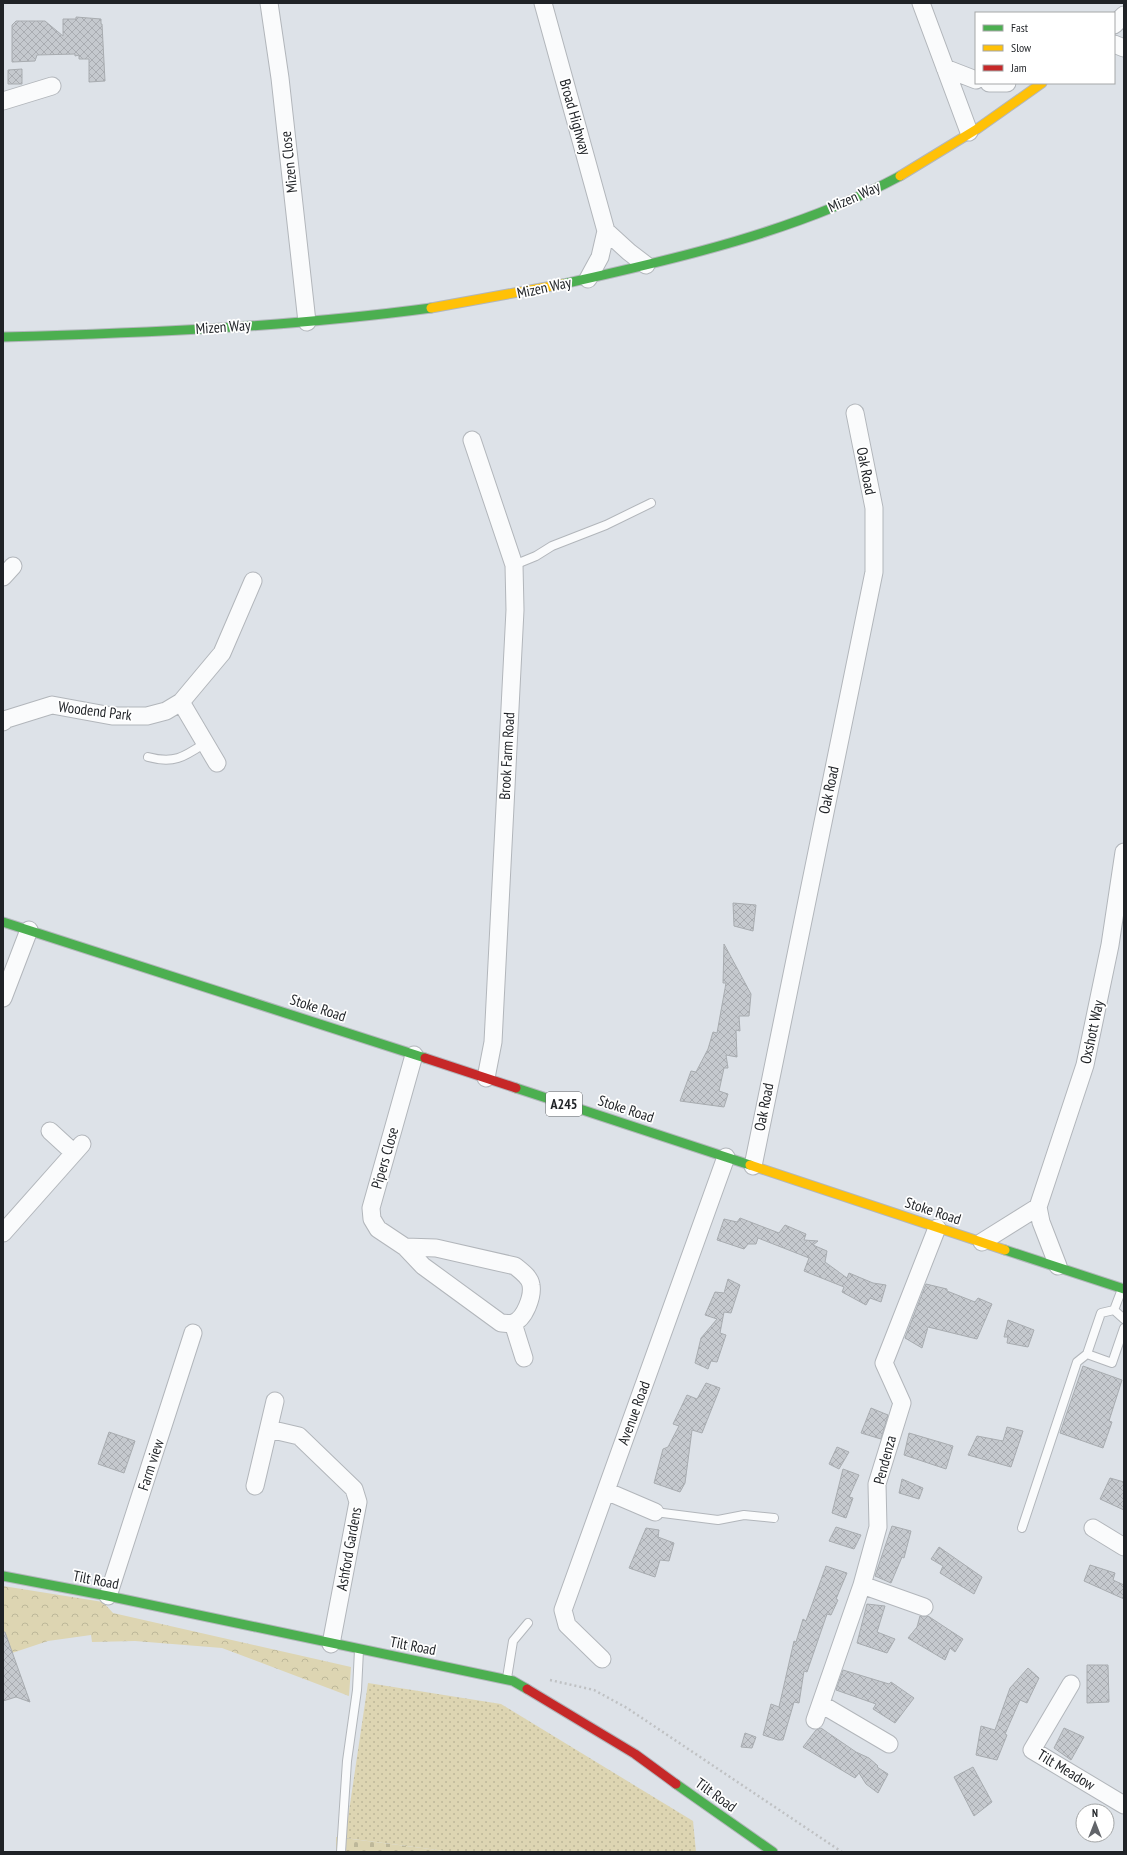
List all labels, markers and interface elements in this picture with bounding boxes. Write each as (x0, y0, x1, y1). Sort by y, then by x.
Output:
legend (975, 12, 1115, 84)
text: Fast (1011, 20, 1029, 35)
text: Slow (1011, 40, 1032, 55)
text: Jam (1010, 60, 1027, 75)
street label: Broad Highway (556, 77, 595, 157)
street label: Mizen Close (276, 130, 301, 194)
street label: Mizen Way (825, 177, 883, 216)
street label: Mizen Way (515, 272, 573, 303)
street label: Mizen Way (195, 315, 251, 338)
street label: Oak Road (853, 445, 880, 497)
street label: Woodend Park (57, 697, 133, 724)
street label: Brook Farm Road (495, 712, 518, 800)
street label: Oak Road (814, 764, 843, 816)
street label: Stoke Road (288, 990, 348, 1025)
street label: Oxshott Way (1076, 998, 1108, 1065)
street label: Oak Road (750, 1081, 777, 1133)
street label: Stoke Road (596, 1091, 656, 1126)
road number: A245 (546, 1092, 582, 1116)
street label: Pipers Close (367, 1125, 402, 1191)
street label: Stoke Road (903, 1193, 963, 1228)
street label: Avenue Road (613, 1378, 654, 1447)
street label: Pendenza (869, 1433, 900, 1486)
street label: Farm view (133, 1436, 168, 1493)
street label: Ashford Gardens (332, 1506, 365, 1592)
street label: Tilt Road (72, 1566, 121, 1593)
street label: Tilt Road (389, 1632, 438, 1659)
street label: Tilt Meadow (1034, 1745, 1099, 1794)
street label: Tilt Road (692, 1773, 741, 1816)
north arrow (1075, 1803, 1115, 1843)
text: N (1092, 1806, 1098, 1820)

